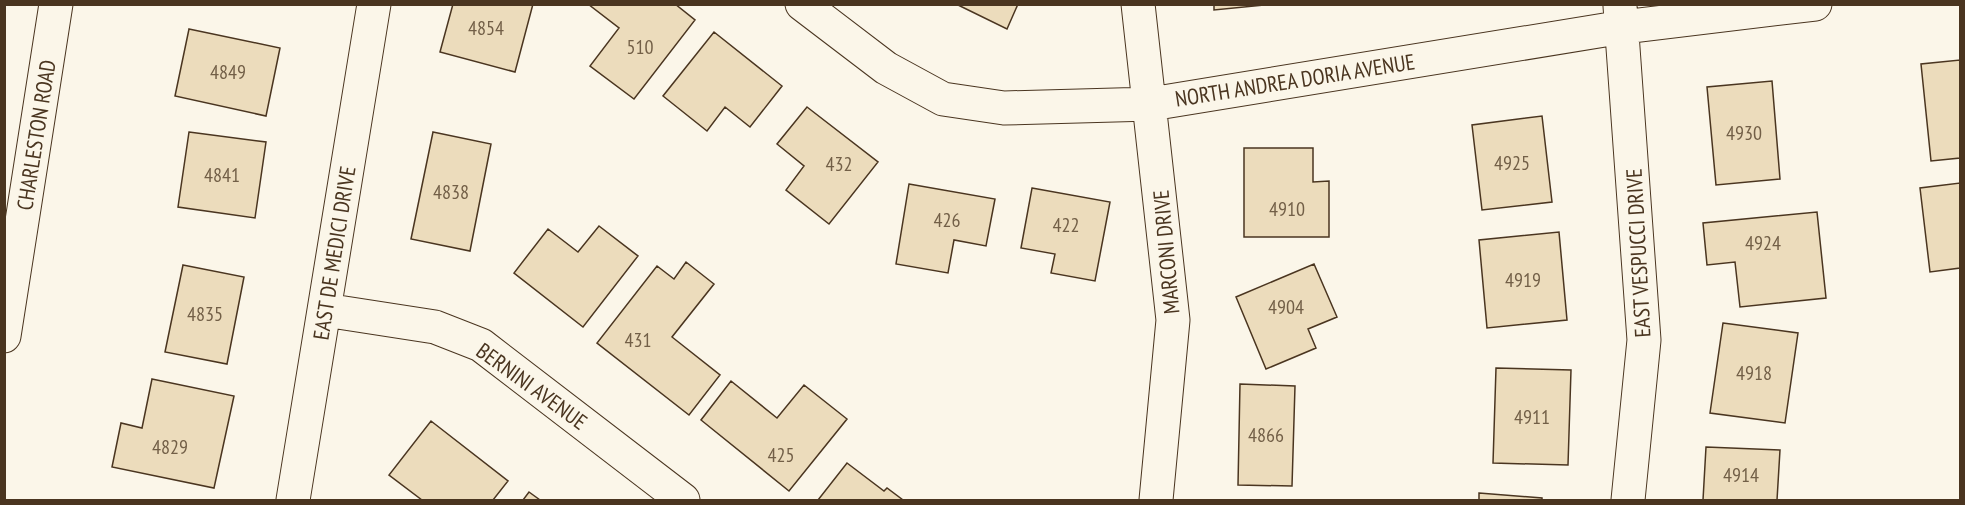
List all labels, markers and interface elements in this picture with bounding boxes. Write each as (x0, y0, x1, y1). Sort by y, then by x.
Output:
house number: 4854 (468, 15, 504, 41)
house number: 510 (627, 34, 654, 60)
street label: NORTH ANDREA DORIA AVENUE (1173, 47, 1417, 113)
street label: CHARLESTON ROAD (10, 58, 62, 212)
house number: 4849 (210, 59, 246, 85)
house number: 4930 (1726, 120, 1762, 146)
house number: 4925 (1494, 150, 1530, 176)
house number: 432 (826, 151, 853, 177)
house number: 4841 (204, 162, 240, 188)
street label: EAST DE MEDICI DRIVE (306, 164, 362, 342)
street label: EAST VESPUCCI DRIVE (1620, 168, 1656, 338)
house number: 4838 (433, 179, 469, 205)
street label: MARCONI DRIVE (1147, 189, 1185, 315)
house number: 4910 (1269, 196, 1305, 222)
house number: 426 (934, 207, 961, 233)
house number: 422 (1053, 212, 1080, 238)
house number: 4924 (1745, 230, 1781, 256)
house number: 4919 (1505, 267, 1541, 293)
house number: 4904 (1268, 294, 1304, 320)
house number: 4835 (187, 301, 223, 327)
house number: 431 (625, 327, 652, 353)
street label: BERNINI AVENUE (471, 336, 593, 436)
house number: 4918 (1736, 360, 1772, 386)
house number: 4911 (1514, 404, 1550, 430)
house number: 4866 (1248, 422, 1284, 448)
house number: 4829 (152, 434, 188, 460)
house number: 425 (768, 442, 795, 468)
house number: 4914 (1723, 462, 1759, 488)

